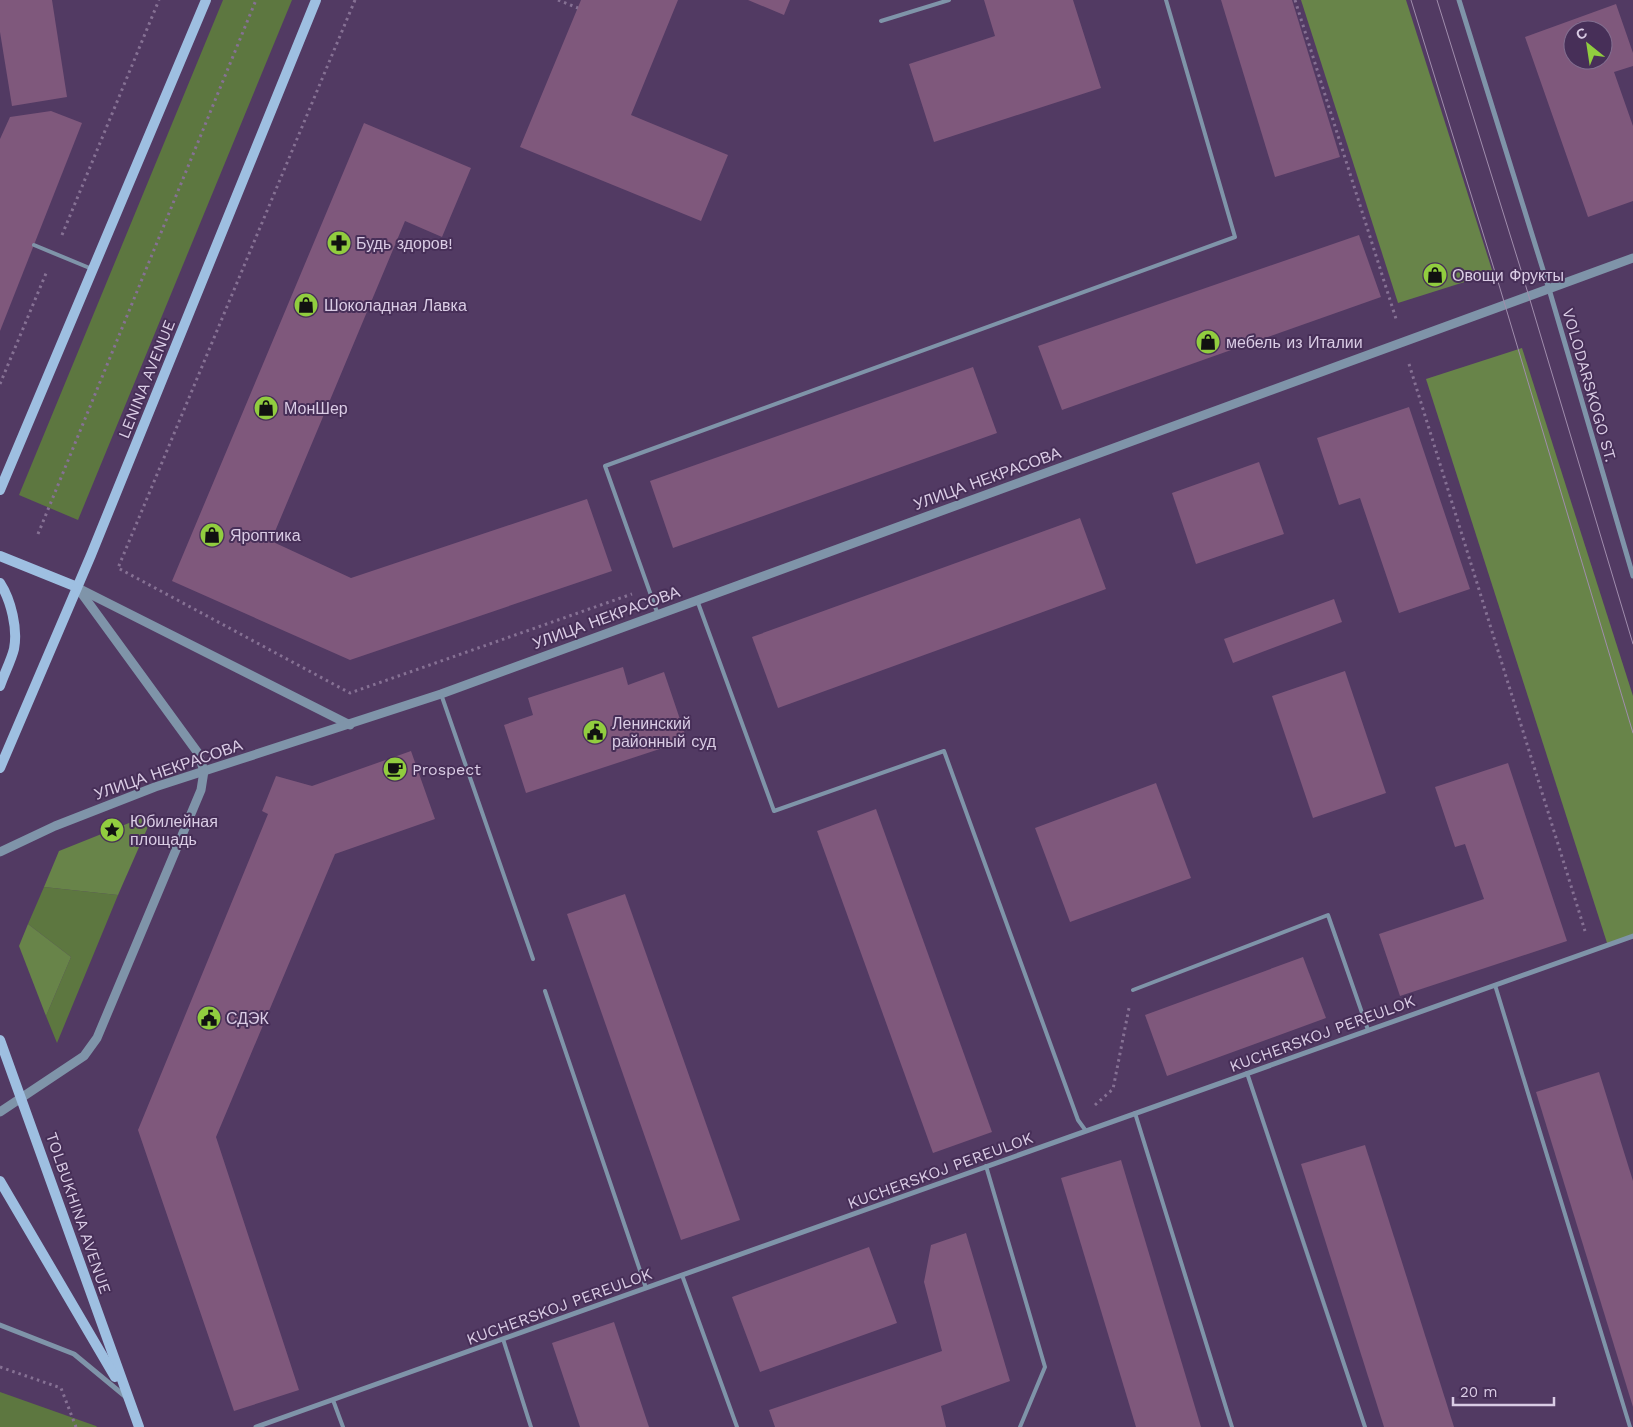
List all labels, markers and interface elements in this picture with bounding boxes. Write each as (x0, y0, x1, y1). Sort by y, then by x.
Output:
north arrow (1563, 20, 1613, 70)
text: С (1573, 24, 1590, 43)
pharmacy icon: Будь здоров! (326, 230, 352, 256)
place label: Будь здоров! (356, 234, 453, 253)
shop icon: Овощи Фрукты (1422, 262, 1448, 288)
place label: Овощи Фрукты (1452, 266, 1564, 285)
shop icon: Шоколадная Лавка (293, 292, 319, 318)
place label: Шоколадная Лавка (324, 296, 467, 315)
street label: VOLODARSKOGO ST. (1558, 306, 1621, 464)
street label: LENINA AVENUE (114, 317, 179, 441)
shop icon: мебель из Италии (1195, 329, 1221, 355)
place label: мебель из Италии (1226, 333, 1363, 352)
shop icon: МонШер (253, 395, 279, 421)
place label: МонШер (284, 399, 348, 418)
street label: УЛИЦА НЕКРАСОВА (911, 443, 1064, 514)
shop icon: Яроптика (199, 522, 225, 548)
place label: Яроптика (230, 526, 301, 545)
street label: УЛИЦА НЕКРАСОВА (530, 582, 683, 653)
place label: Ленинский районный суд (612, 714, 717, 751)
public building icon: Ленинский районный суд (582, 719, 608, 745)
street label: УЛИЦА НЕКРАСОВА (92, 735, 245, 804)
cafe icon: Prospect (382, 756, 408, 782)
place label: Prospect (412, 760, 481, 779)
place label: Юбилейная площадь (130, 812, 218, 849)
place icon: Юбилейная площадь (99, 817, 125, 843)
street label: KUCHERSKOJ PEREULOK (1227, 991, 1418, 1076)
public building icon: СДЭК (196, 1005, 222, 1031)
place label: СДЭК (226, 1009, 270, 1028)
street label: KUCHERSKOJ PEREULOK (845, 1128, 1036, 1213)
street label: TOLBUKHINA AVENUE (42, 1130, 115, 1296)
street label: KUCHERSKOJ PEREULOK (464, 1264, 655, 1349)
scale bar (1453, 1374, 1554, 1406)
text: 20 m (1460, 1383, 1498, 1401)

